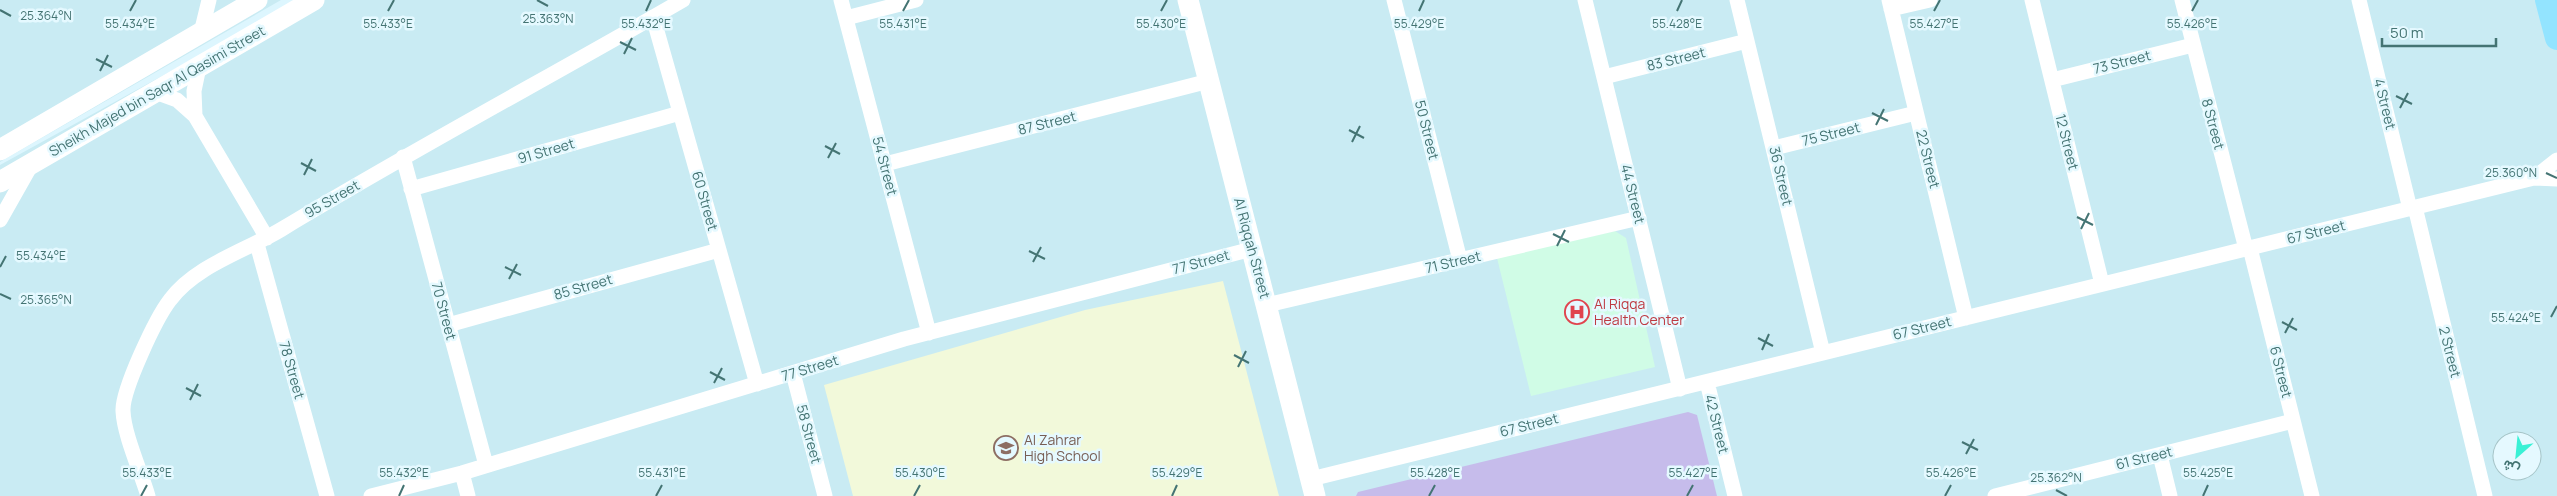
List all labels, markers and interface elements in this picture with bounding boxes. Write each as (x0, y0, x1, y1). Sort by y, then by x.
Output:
text: 25.364°N (20, 7, 72, 24)
text: 25.363°N (522, 10, 574, 27)
text: 55.434°E (105, 15, 155, 32)
text: 55.433°E (363, 15, 413, 32)
text: 55.432°E (621, 15, 671, 32)
text: 55.431°E (879, 15, 927, 32)
text: 55.430°E (1136, 15, 1186, 32)
text: 55.429°E (1394, 15, 1444, 32)
text: 55.428°E (1652, 15, 1702, 32)
text: 55.427°E (1909, 15, 1959, 32)
text: 55.426°E (2167, 15, 2217, 32)
scale bar (2382, 15, 2496, 47)
street label: Sheikh Majed bin Saqr Al Qasimi Street (45, 21, 269, 160)
text: 50 m (2390, 22, 2424, 43)
street label: 83 Street (1645, 42, 1708, 75)
street label: 73 Street (2091, 45, 2153, 78)
street label: 4 Street (2370, 76, 2401, 132)
street label: 8 Street (2198, 96, 2229, 152)
street label: 50 Street (1411, 98, 1444, 162)
street label: 87 Street (1016, 106, 1078, 139)
street label: 12 Street (2051, 112, 2084, 172)
street label: 75 Street (1800, 117, 1862, 150)
street label: 22 Street (1912, 128, 1945, 191)
street label: 91 Street (515, 133, 577, 168)
street label: 54 Street (869, 134, 903, 198)
street label: 36 Street (1765, 144, 1798, 208)
street label: 44 Street (1617, 162, 1650, 226)
text: 25.360°N (2485, 164, 2537, 181)
street label: 60 Street (688, 169, 723, 233)
street label: 95 Street (301, 175, 363, 222)
street label: Al Riqqah Street (1230, 195, 1275, 301)
street label: 67 Street (2285, 215, 2347, 248)
street label: 77 Street (1170, 245, 1232, 278)
street label: 71 Street (1423, 246, 1483, 277)
text: 55.434°E (16, 247, 66, 264)
street label: 85 Street (551, 269, 615, 304)
street label: 70 Street (428, 280, 461, 342)
text: 25.365°N (20, 291, 72, 308)
place label: Al Riqqa Health Center (1594, 294, 1684, 329)
hospital icon: Al Riqqa Health Center (1564, 299, 1590, 325)
text: 55.424°E (2491, 309, 2541, 326)
street label: 67 Street (1891, 311, 1953, 344)
street label: 2 Street (2435, 324, 2466, 380)
street label: 78 Street (275, 339, 310, 401)
street label: 6 Street (2266, 344, 2297, 400)
street label: 77 Street (779, 350, 841, 385)
street label: 42 Street (1701, 392, 1734, 456)
street label: 58 Street (793, 402, 827, 466)
street label: 67 Street (1498, 408, 1560, 441)
place label: Al Zahrar High School (1024, 430, 1101, 465)
north arrow (2492, 431, 2542, 481)
school or university icon: Al Zahrar High School (993, 435, 1019, 461)
street label: 61 Street (2114, 441, 2175, 474)
text: ش (2499, 456, 2523, 480)
text: 55.433°E (122, 464, 172, 481)
text: 55.432°E (379, 464, 429, 481)
text: 55.431°E (638, 464, 686, 481)
text: 55.430°E (895, 464, 945, 481)
text: 55.429°E (1152, 464, 1202, 481)
text: 55.428°E (1410, 464, 1460, 481)
text: 55.427°E (1668, 464, 1718, 481)
text: 55.426°E (1926, 464, 1976, 481)
text: 55.425°E (2183, 464, 2233, 481)
text: 25.362°N (2030, 469, 2082, 486)

